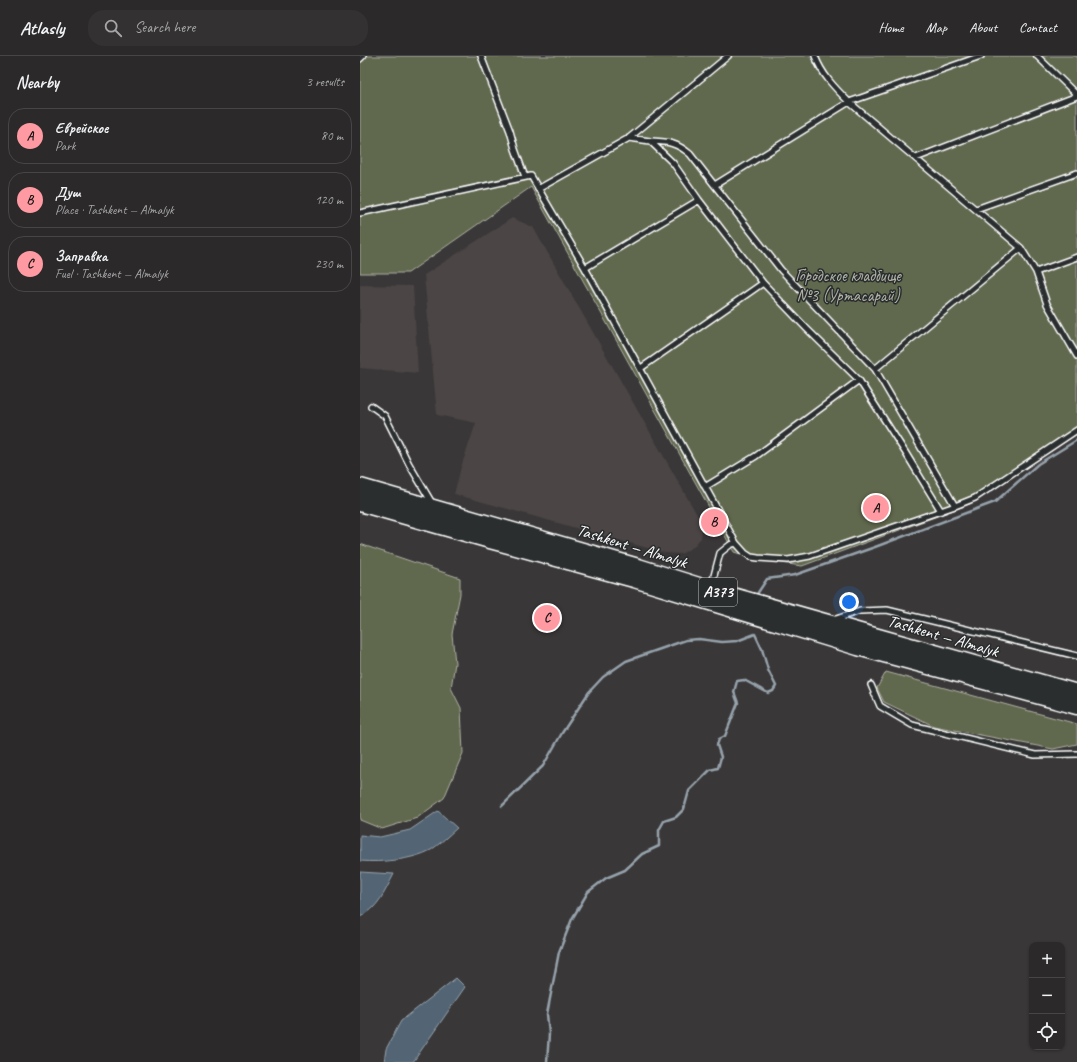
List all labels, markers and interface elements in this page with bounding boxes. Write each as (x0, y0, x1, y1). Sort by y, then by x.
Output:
search box (88, 10, 368, 46)
text: Atlasly (20, 16, 64, 40)
icon: search (102, 17, 124, 39)
text: Search here (134, 18, 195, 37)
text: Home (878, 19, 904, 36)
text: Map (926, 19, 947, 36)
text: About (969, 19, 997, 36)
text: Contact (1019, 19, 1057, 36)
text: Nearby (16, 72, 59, 93)
text: 3 results (306, 74, 344, 90)
text: Еврейское (55, 119, 108, 138)
text: A (27, 128, 33, 144)
text: 80 m (321, 128, 343, 144)
text: Park (55, 138, 76, 154)
text: Душ (55, 183, 80, 202)
text: B (27, 192, 33, 208)
text: 120 m (315, 192, 343, 208)
text: Place · Tashkent — Almalyk (55, 202, 174, 218)
text: Заправка (55, 247, 107, 266)
text: C (27, 256, 33, 272)
text: 230 m (315, 256, 343, 272)
park label: Городское кладбище №3 (Уртасарай) (795, 265, 902, 306)
text: Fuel · Tashkent — Almalyk (55, 266, 168, 282)
pin: A (863, 493, 889, 523)
pin: B (701, 507, 727, 537)
street label: Tashkent — Almalyk (574, 519, 691, 573)
road number: A373 (699, 578, 737, 606)
your location (839, 592, 859, 612)
pin: C (534, 603, 560, 633)
street label: Tashkent — Almalyk (885, 610, 1002, 662)
map controls (1029, 942, 1065, 1050)
button: + (1029, 942, 1065, 978)
button: − (1029, 978, 1065, 1014)
button: locate (1029, 1014, 1065, 1050)

